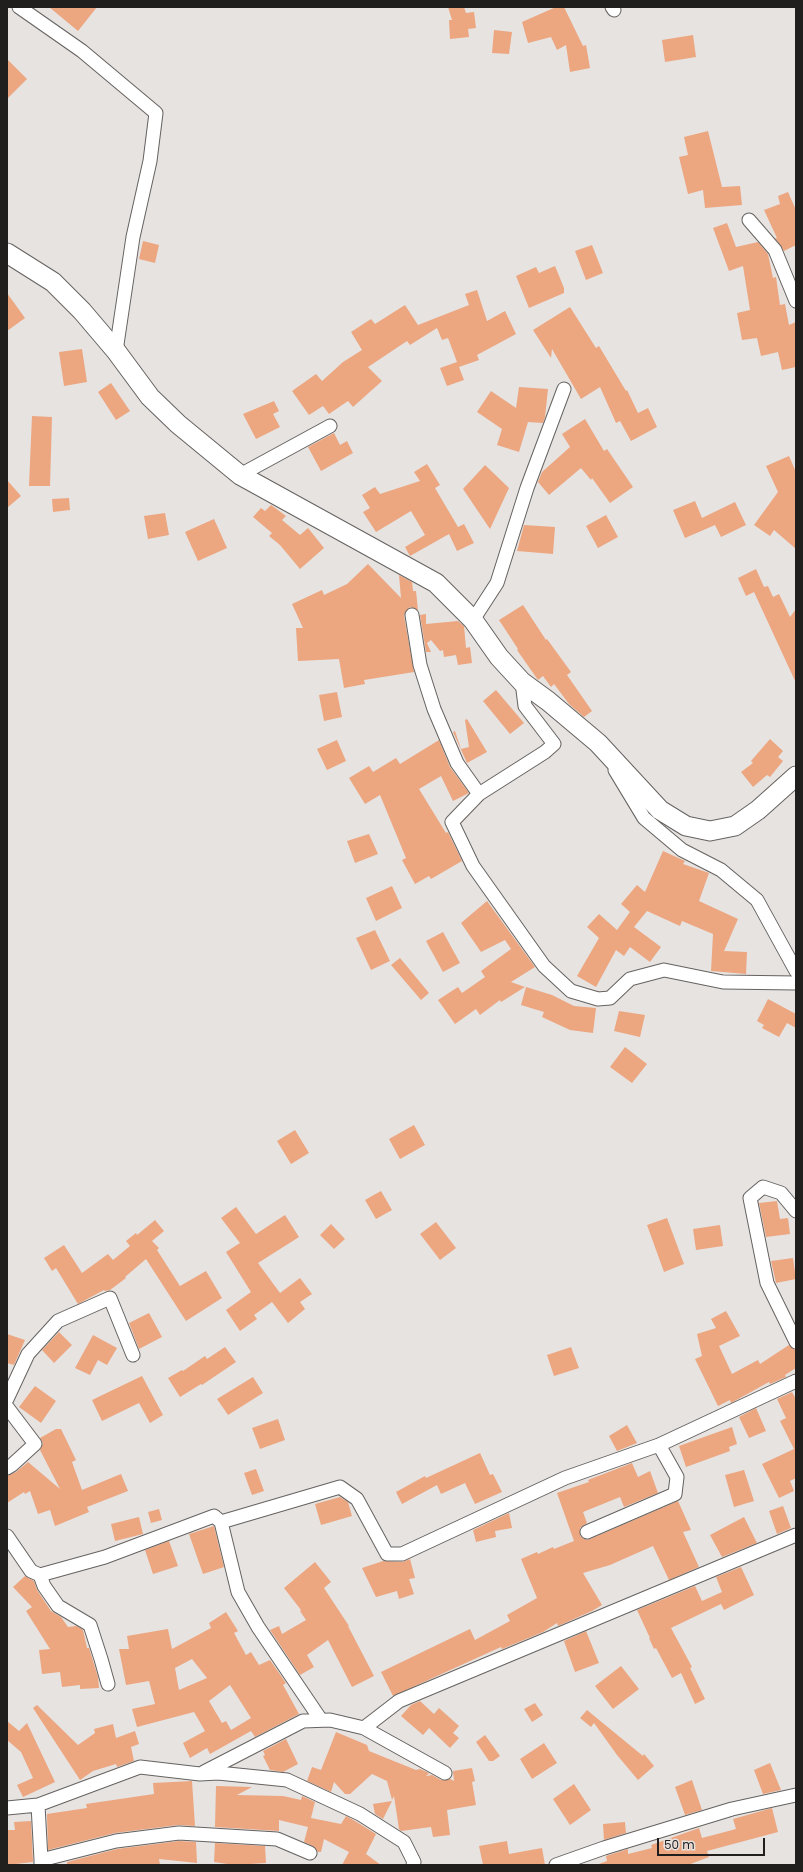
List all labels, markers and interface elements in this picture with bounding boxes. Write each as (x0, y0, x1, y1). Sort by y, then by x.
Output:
scale bar (659, 1830, 767, 1856)
text: 50 m (664, 1836, 695, 1853)

